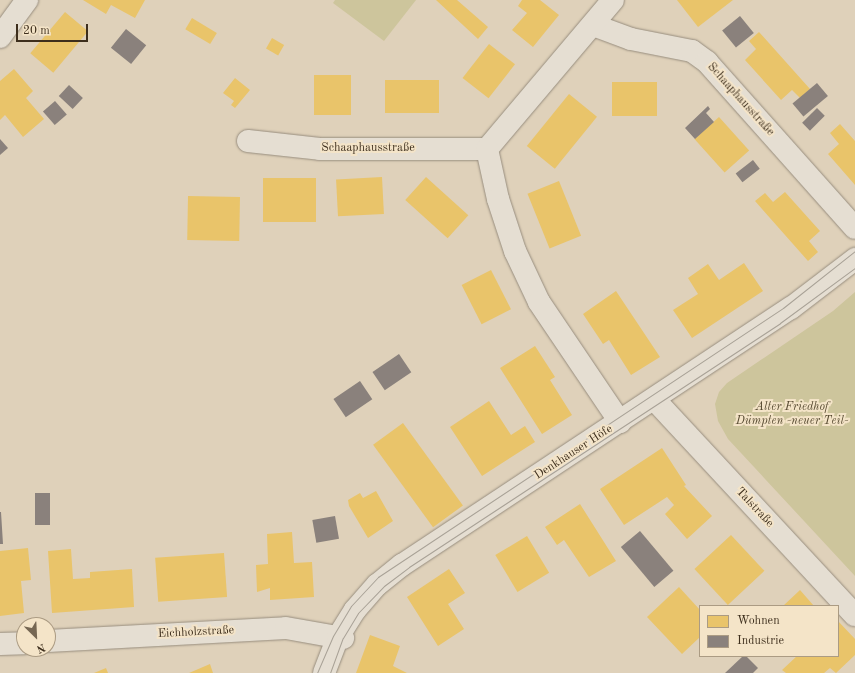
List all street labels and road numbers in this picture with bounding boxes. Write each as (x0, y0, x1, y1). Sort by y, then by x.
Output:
street label: Schaaphausstraße (703, 60, 777, 140)
street label: Schaaphausstraße (321, 142, 415, 156)
street label: Denkhauser Höfe (532, 422, 616, 484)
street label: Talstraße (732, 485, 776, 531)
street label: Eichholzstraße (157, 624, 235, 642)

